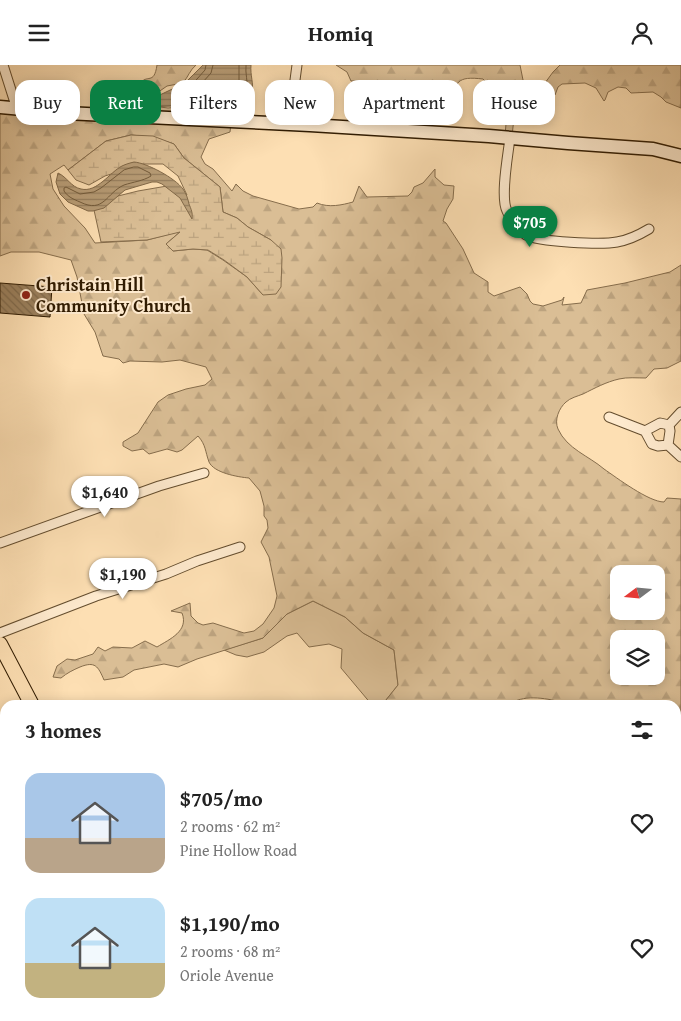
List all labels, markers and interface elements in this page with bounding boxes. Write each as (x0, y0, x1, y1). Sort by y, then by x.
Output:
text: Homiq (308, 17, 373, 49)
icon: menu (25, 19, 53, 47)
icon: person (628, 19, 656, 47)
chip: Buy (15, 80, 80, 125)
chip: Rent (90, 80, 161, 125)
chip: Filters (171, 80, 255, 125)
chip: New (265, 80, 334, 125)
chip: Apartment (344, 80, 463, 125)
chip: House (473, 80, 555, 125)
pin: $705 (500, 205, 560, 248)
text: $705 (513, 210, 547, 234)
place label: Christain Hill Community Church (36, 271, 191, 319)
marker: Christain Hill Community Church (20, 289, 32, 301)
pin: $1,640 (64, 475, 146, 518)
text: $1,640 (82, 480, 128, 504)
pin: $1,190 (82, 557, 164, 600)
text: $1,190 (100, 562, 146, 586)
north arrow (610, 565, 665, 620)
map controls (610, 565, 665, 685)
button: layers (610, 630, 665, 685)
text: 3 homes (25, 715, 101, 746)
icon: filters (628, 716, 656, 744)
text: $705/mo (180, 783, 263, 814)
icon: home (65, 793, 125, 853)
icon: heart (628, 809, 656, 837)
text: 2 rooms · 62 m² (180, 814, 280, 838)
text: Pine Hollow Road (180, 838, 297, 862)
text: $1,190/mo (180, 908, 280, 939)
icon: home (65, 918, 125, 978)
icon: heart (628, 934, 656, 962)
text: 2 rooms · 68 m² (180, 939, 280, 963)
text: Oriole Avenue (180, 963, 274, 987)

